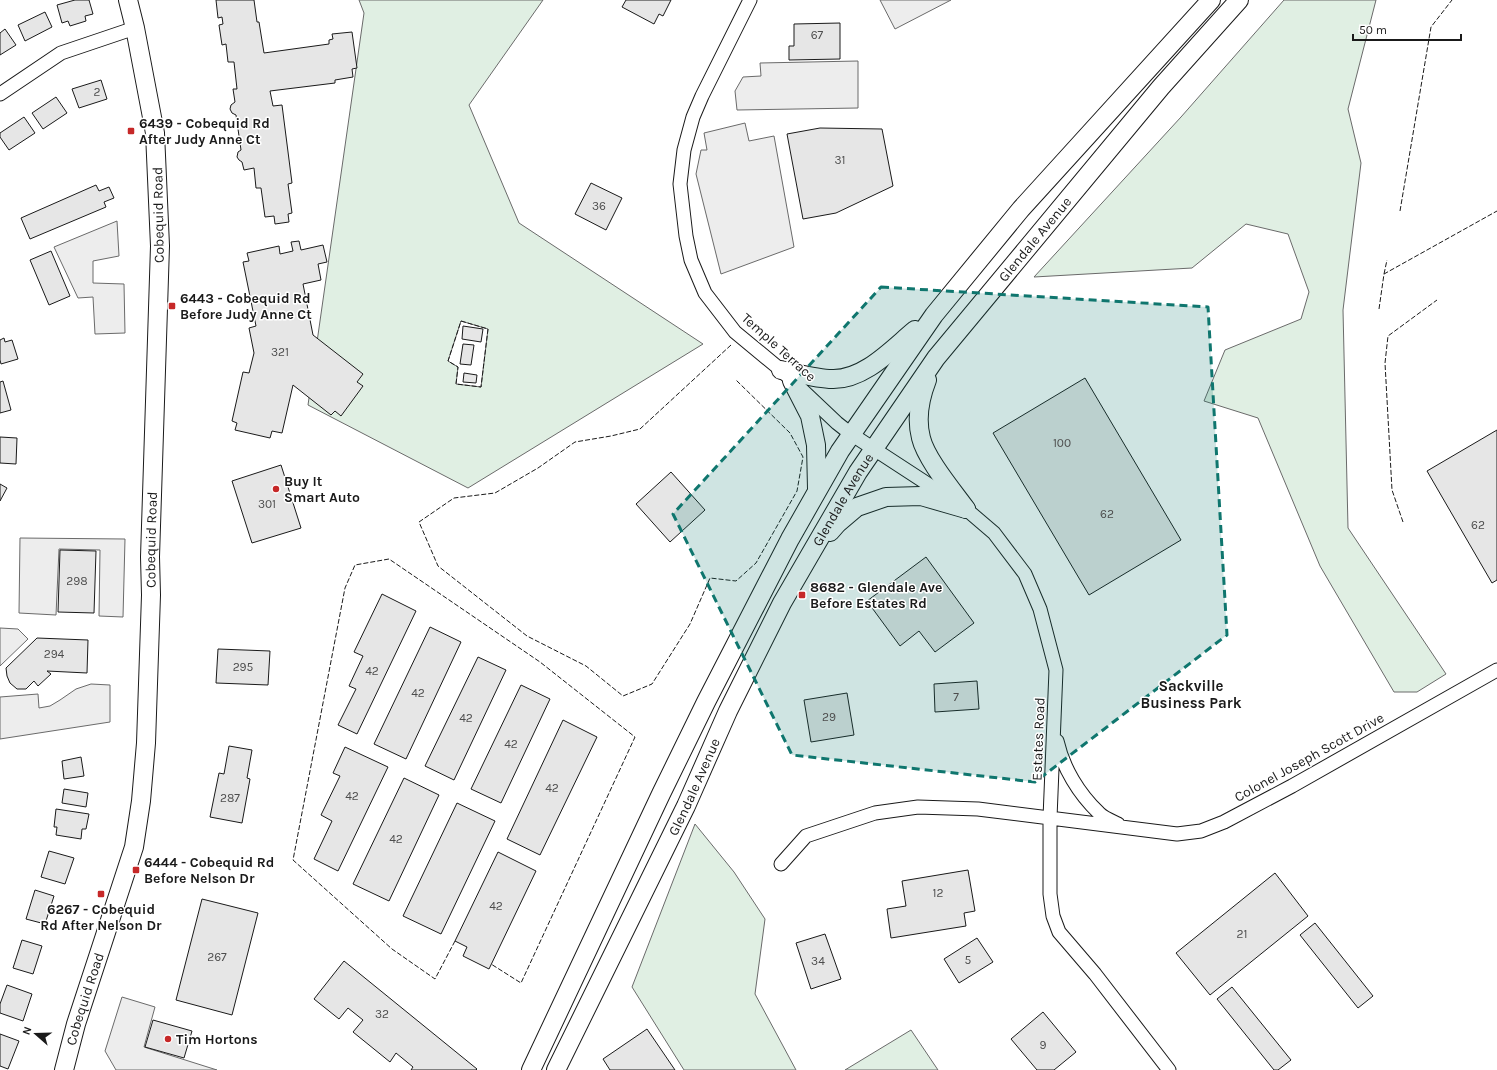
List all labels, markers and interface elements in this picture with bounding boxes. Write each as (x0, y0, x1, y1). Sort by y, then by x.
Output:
scale bar (1353, 16, 1461, 42)
text: 50 m (1359, 23, 1387, 37)
house number: 67 (811, 28, 824, 42)
house number: 2 (94, 85, 101, 99)
place label: 6439 - Cobequid Rd After Judy Anne Ct (139, 115, 270, 148)
marker: 6439 - Cobequid Rd After Judy Anne Ct (126, 126, 136, 136)
house number: 31 (834, 153, 846, 167)
street label: Cobequid Road (149, 167, 168, 263)
street label: Glendale Avenue (995, 194, 1075, 285)
house number: 36 (592, 199, 606, 213)
place label: 6443 - Cobequid Rd Before Judy Anne Ct (180, 290, 312, 323)
marker: 6443 - Cobequid Rd Before Judy Anne Ct (167, 301, 177, 311)
street label: Temple Terrace (738, 310, 819, 385)
house number: 321 (271, 345, 289, 359)
house number: 100 (1053, 436, 1071, 450)
street label: Glendale Avenue (809, 450, 877, 549)
place label: Buy It Smart Auto (284, 473, 360, 506)
marker: Buy It Smart Auto (271, 484, 281, 494)
street label: Cobequid Road (142, 491, 161, 588)
house number: 301 (258, 497, 276, 511)
house number: 62 (1100, 507, 1114, 521)
house number: 62 (1471, 518, 1485, 532)
house number: 298 (66, 574, 88, 588)
place label: 8682 - Glendale Ave Before Estates Rd (810, 579, 942, 612)
marker: 8682 - Glendale Ave Before Estates Rd (797, 590, 807, 600)
house number: 294 (44, 647, 65, 661)
house number: 295 (233, 660, 254, 674)
house number: 42 (365, 664, 379, 678)
district label: Sackville Business Park (1140, 677, 1242, 712)
house number: 42 (411, 686, 425, 700)
house number: 7 (953, 690, 959, 704)
street label: Estates Road (1029, 697, 1048, 781)
street label: Colonel Joseph Scott Drive (1231, 709, 1387, 806)
house number: 29 (822, 710, 836, 724)
house number: 42 (459, 711, 473, 725)
street label: Glendale Avenue (665, 736, 724, 839)
house number: 42 (504, 737, 518, 751)
house number: 42 (545, 781, 559, 795)
house number: 42 (345, 789, 359, 803)
house number: 287 (220, 791, 240, 805)
house number: 42 (389, 832, 403, 846)
place label: 6444 - Cobequid Rd Before Nelson Dr (144, 854, 274, 887)
marker: 6444 - Cobequid Rd Before Nelson Dr (131, 865, 141, 875)
house number: 12 (933, 886, 944, 900)
marker: 6267 - Cobequid Rd After Nelson Dr (96, 889, 106, 899)
house number: 42 (489, 899, 503, 913)
place label: 6267 - Cobequid Rd After Nelson Dr (40, 901, 162, 934)
house number: 21 (1237, 927, 1247, 941)
house number: 267 (207, 950, 227, 964)
street label: Cobequid Road (63, 951, 108, 1047)
house number: 5 (965, 953, 972, 967)
house number: 34 (811, 954, 825, 968)
house number: 32 (375, 1007, 389, 1021)
north arrow (16, 1014, 56, 1054)
text: N (20, 1025, 35, 1037)
place label: Tim Hortons (176, 1031, 258, 1048)
marker: Tim Hortons (163, 1034, 173, 1044)
house number: 9 (1040, 1038, 1047, 1052)

